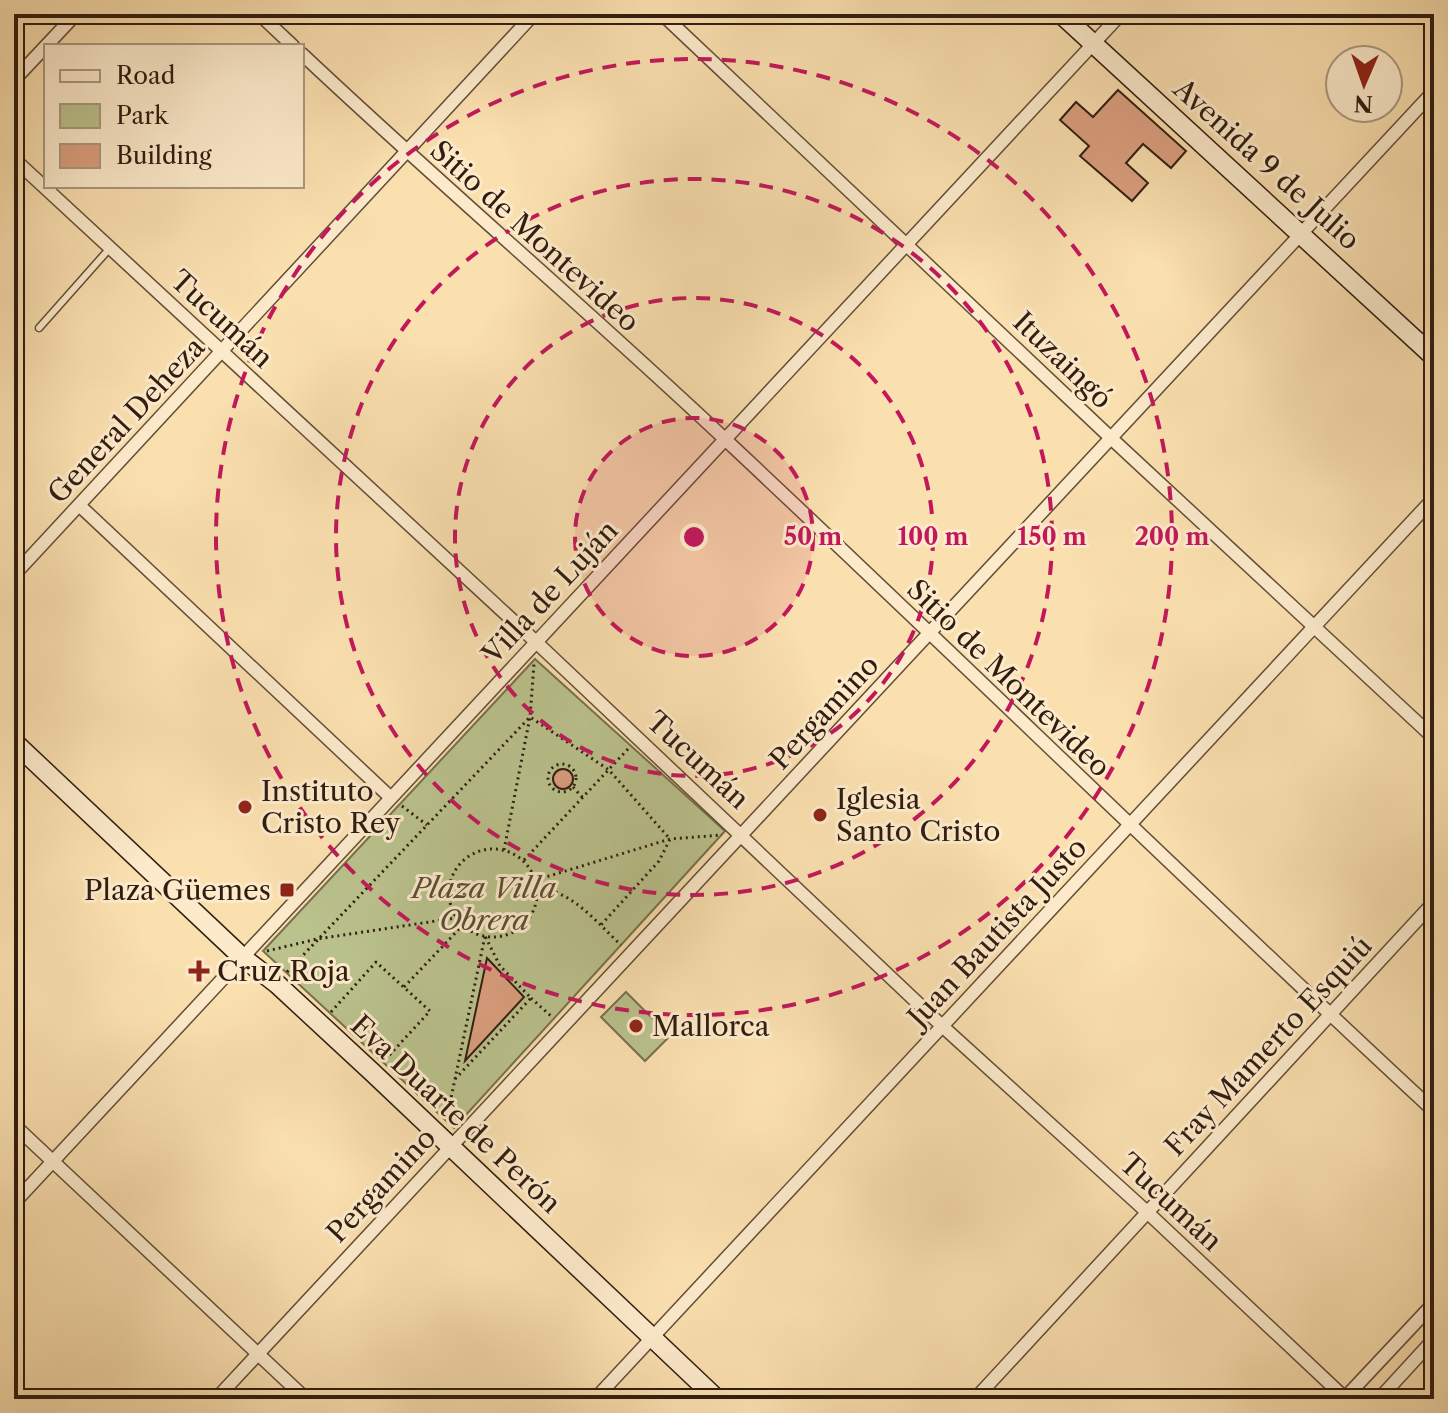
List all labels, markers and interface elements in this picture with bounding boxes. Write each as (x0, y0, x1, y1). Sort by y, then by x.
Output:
legend (44, 44, 304, 188)
north arrow (1324, 44, 1404, 124)
text: Road (116, 61, 176, 90)
street label: Avenida 9 de Julio (1166, 71, 1367, 257)
text: N (1353, 90, 1373, 117)
text: Park (116, 101, 169, 130)
street label: Sitio de Montevideo (423, 133, 647, 339)
text: Building (116, 141, 212, 170)
street label: Tucumán (164, 263, 280, 375)
street label: Ituzaingó (1007, 305, 1119, 415)
street label: General Deheza (40, 330, 212, 510)
street label: Villa de Luján (474, 513, 625, 671)
text: 50 m (784, 522, 842, 551)
text: 100 m (897, 522, 969, 551)
text: 150 m (1017, 522, 1087, 551)
text: 200 m (1135, 522, 1209, 551)
centre of rings (680, 523, 708, 551)
street label: Sitio de Montevideo (900, 572, 1118, 784)
street label: Pergamino (763, 648, 885, 776)
street label: Tucumán (640, 704, 756, 816)
place label: Instituto Cristo Rey (261, 774, 401, 840)
place label: Iglesia Santo Cristo (836, 782, 1000, 848)
marker: Instituto Cristo Rey (236, 798, 254, 816)
marker: Iglesia Santo Cristo (811, 806, 829, 824)
street label: Juan Bautista Justo (898, 830, 1093, 1037)
park label: Plaza Villa Obrera (410, 871, 556, 937)
place label: Plaza Güemes (84, 873, 271, 907)
marker: Plaza Güemes (278, 881, 296, 899)
street label: Fray Mamerto Esquiú (1157, 929, 1379, 1163)
place label: Cruz Roja (217, 954, 350, 988)
marker: Cruz Roja (188, 960, 210, 982)
street label: Eva Duarte de Perón (344, 1008, 568, 1220)
place label: Mallorca (652, 1009, 770, 1043)
marker: Mallorca (627, 1017, 645, 1035)
street label: Pergamino (320, 1121, 442, 1249)
street label: Tucumán (1113, 1146, 1229, 1258)

